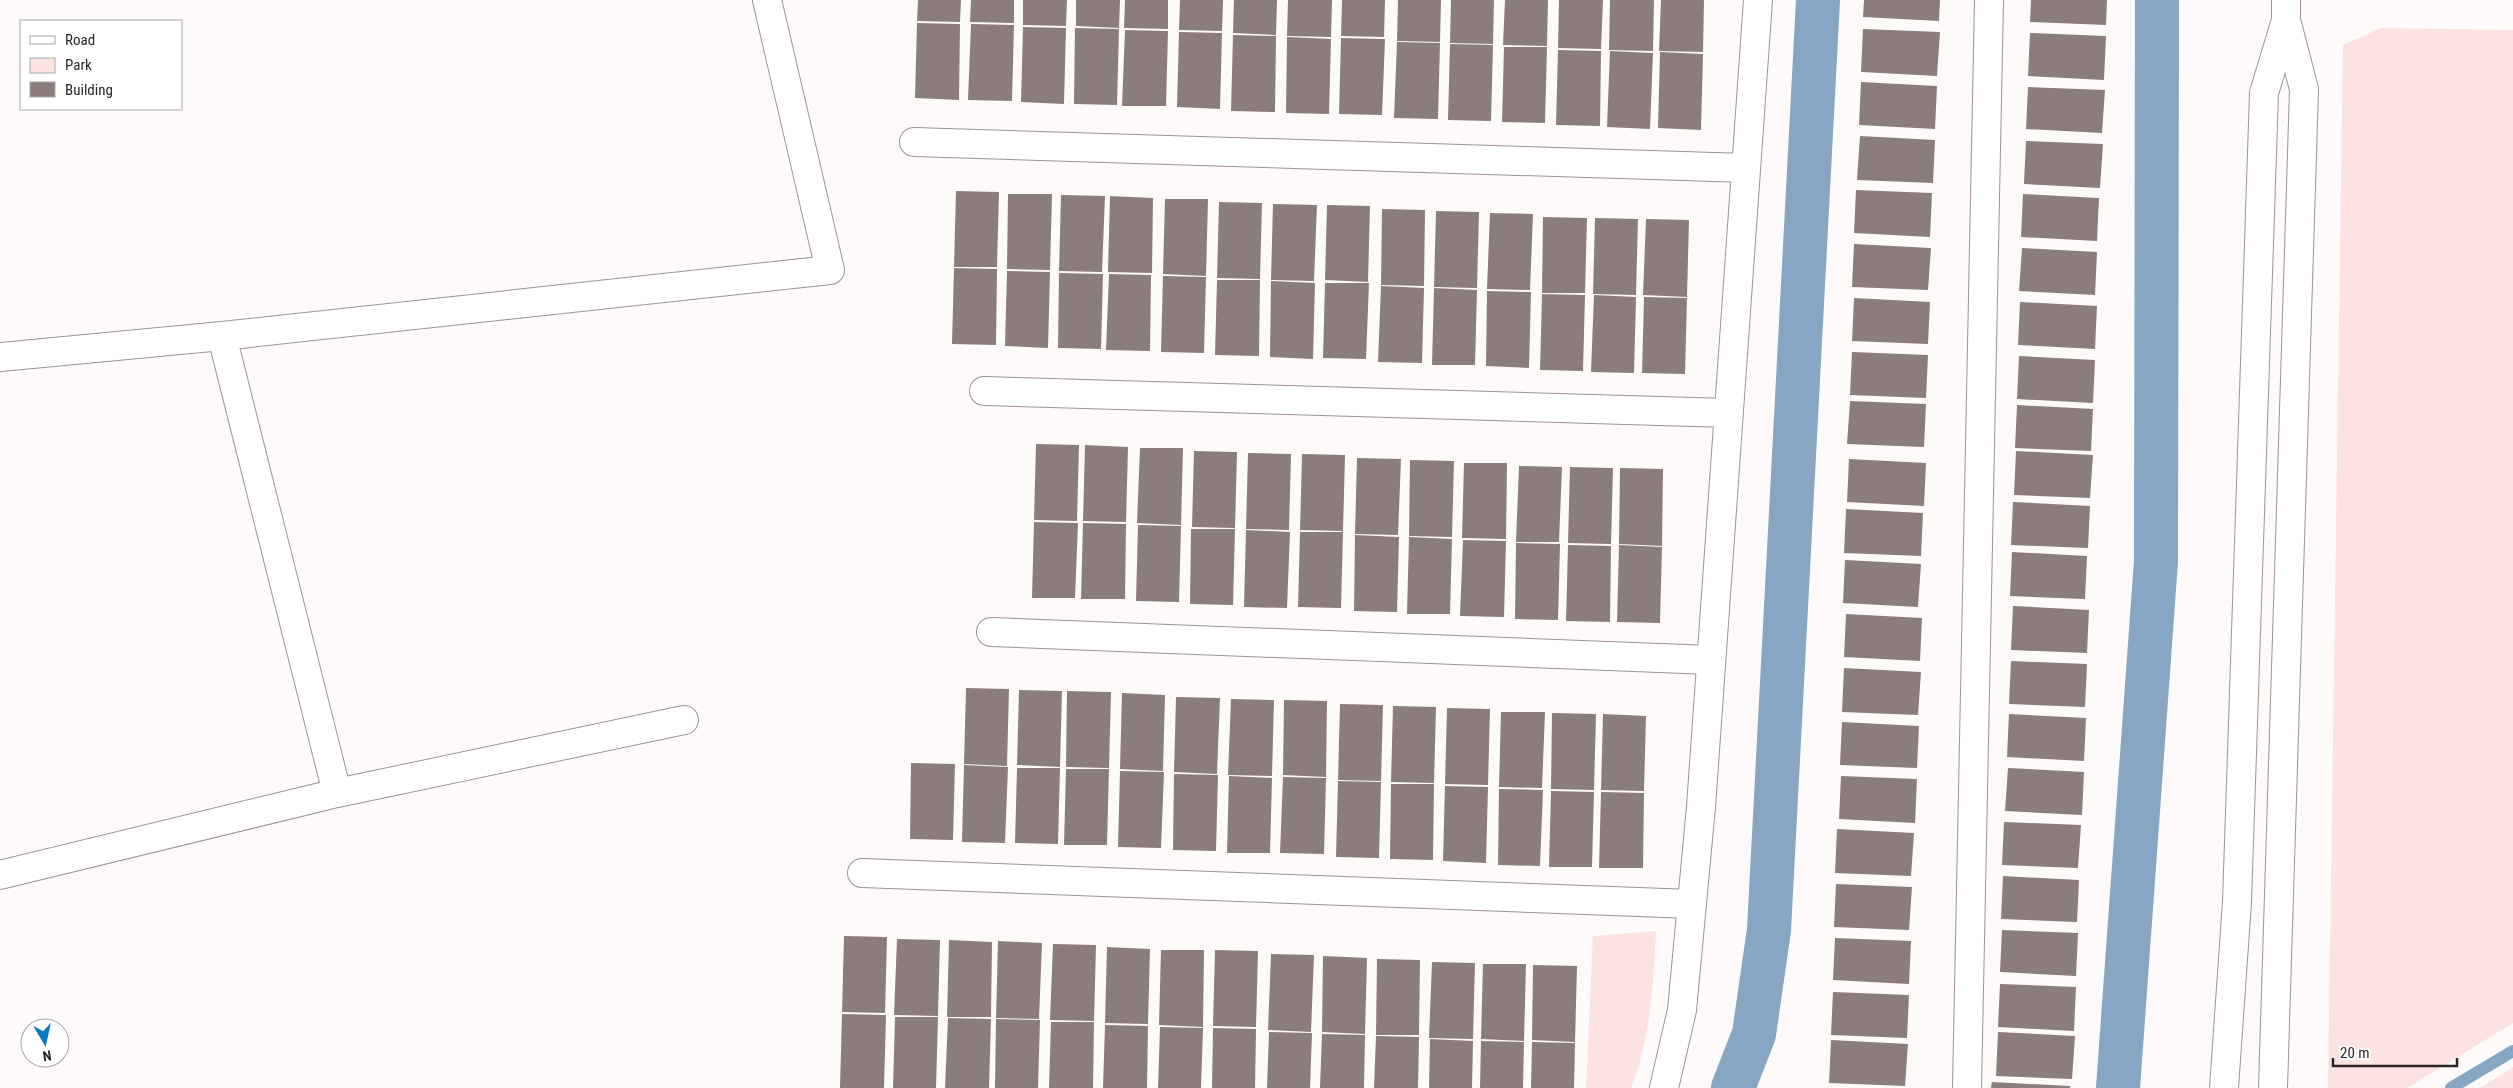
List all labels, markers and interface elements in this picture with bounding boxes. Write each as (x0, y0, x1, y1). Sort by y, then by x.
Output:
legend (20, 20, 182, 110)
text: Road (65, 31, 95, 49)
text: Park (65, 56, 92, 74)
text: Building (65, 81, 113, 99)
north arrow (20, 1018, 70, 1068)
scale bar (2333, 1036, 2457, 1068)
text: 20 m (2340, 1044, 2370, 1062)
text: N (42, 1047, 53, 1064)

